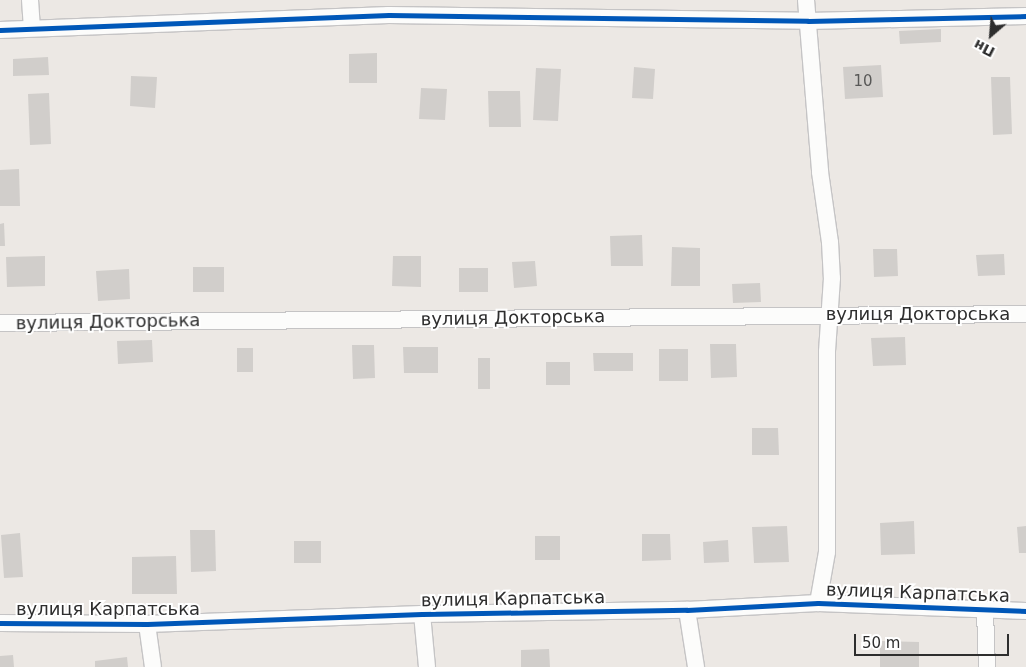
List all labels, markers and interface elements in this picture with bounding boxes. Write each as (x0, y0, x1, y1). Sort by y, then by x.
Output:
north arrow (966, 10, 1016, 60)
text: Пн (971, 36, 997, 60)
house number: 10 (853, 73, 873, 91)
street label: вулиця Докторська (826, 303, 1010, 325)
street label: вулиця Докторська (421, 306, 605, 330)
street label: вулиця Докторська (16, 310, 200, 334)
street label: вулиця Карпатська (826, 579, 1010, 607)
street label: вулиця Карпатська (421, 587, 605, 611)
street label: вулиця Карпатська (16, 598, 200, 620)
scale bar (856, 624, 1011, 656)
text: 50 m (862, 634, 900, 652)

